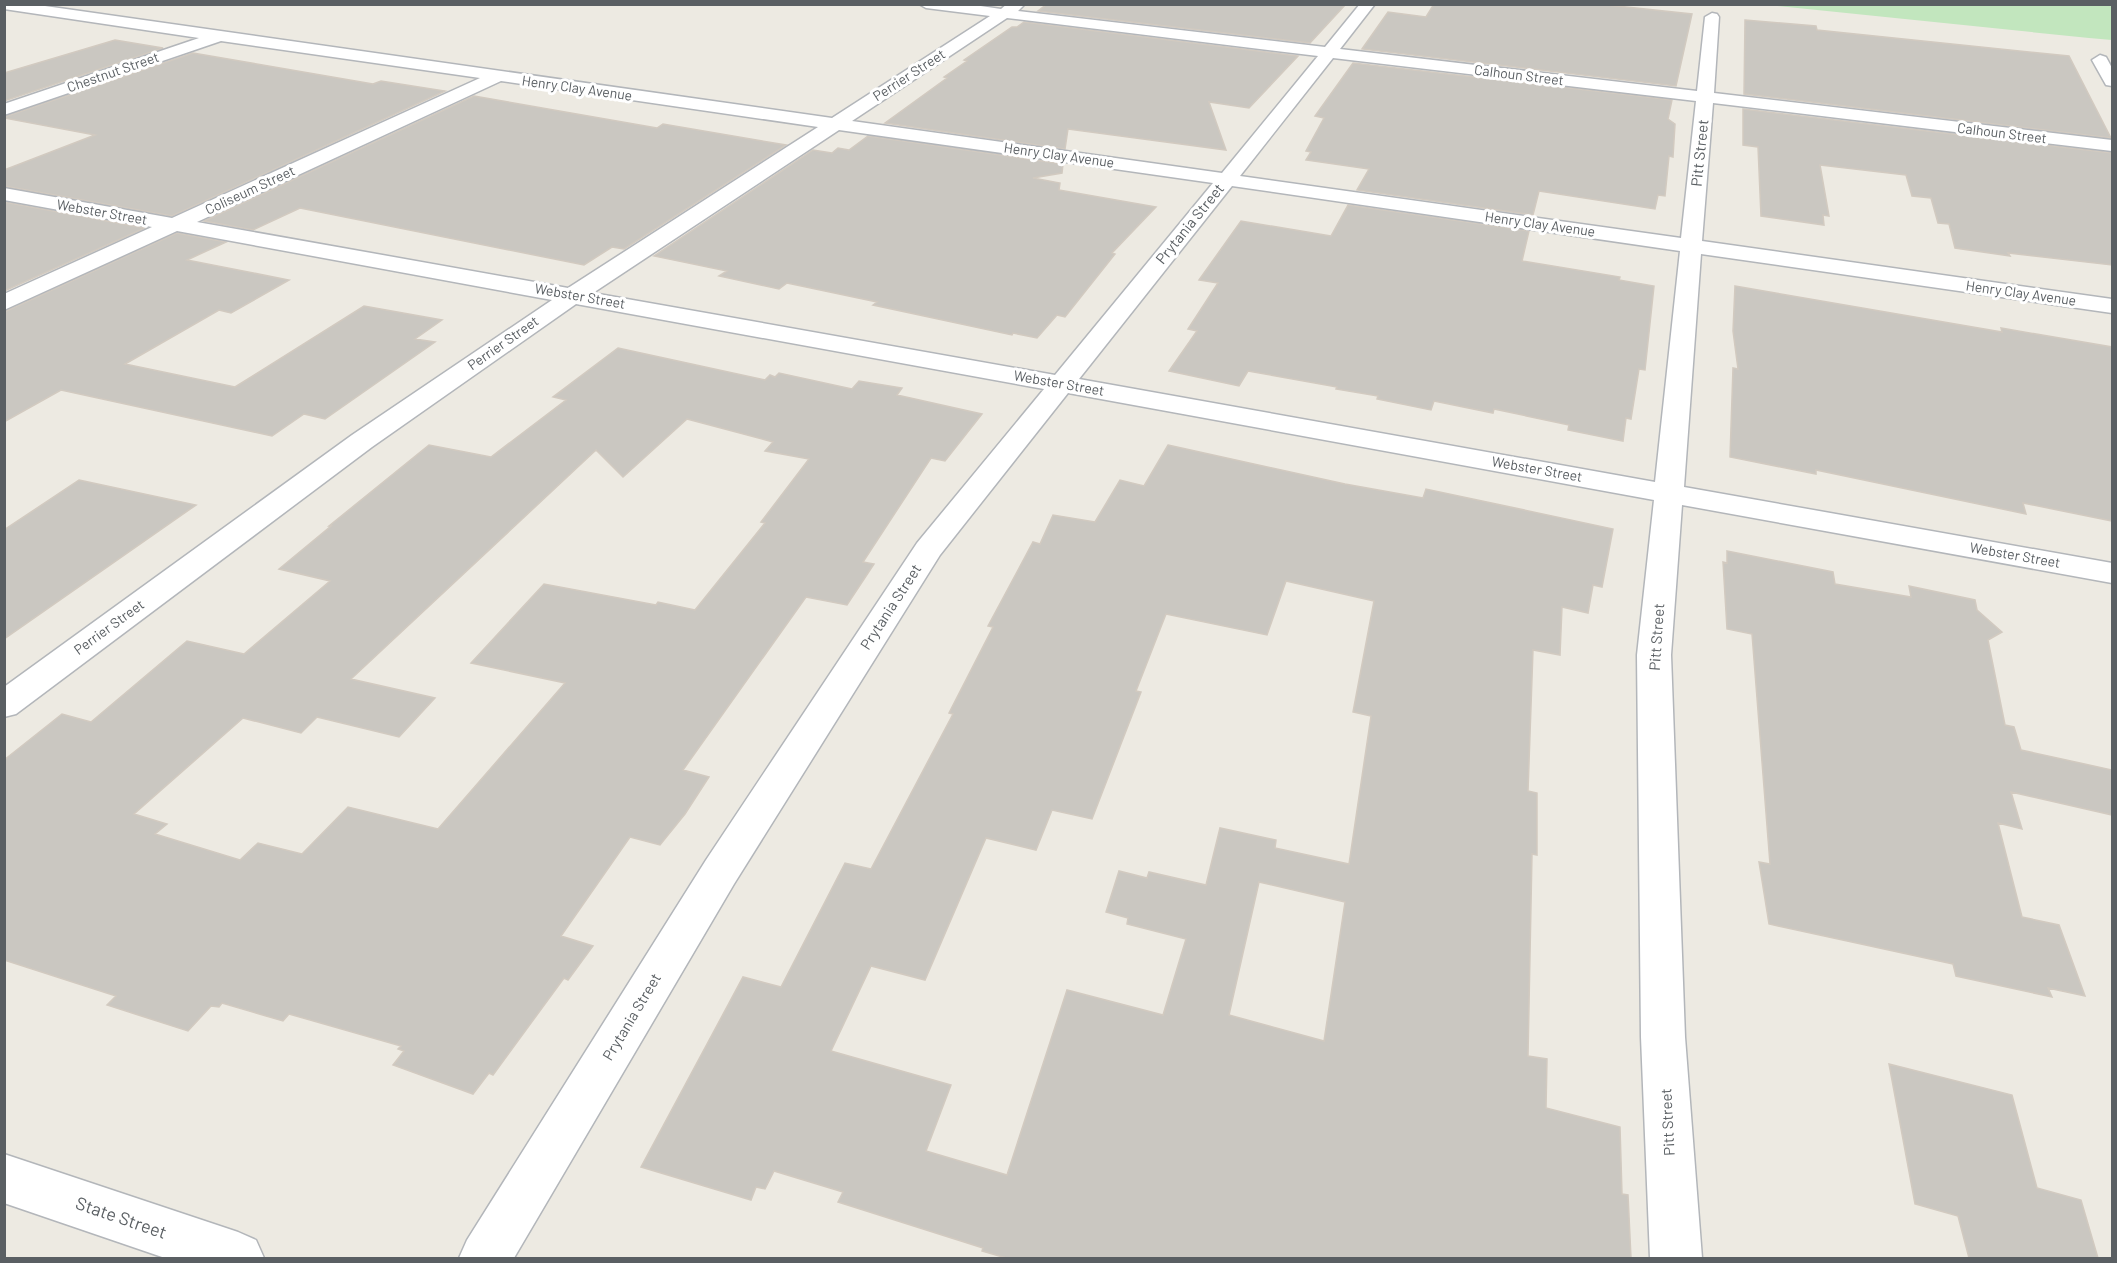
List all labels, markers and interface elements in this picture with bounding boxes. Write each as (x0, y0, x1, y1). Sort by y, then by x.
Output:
street label: Perrier Street (869, 45, 948, 104)
street label: Chestnut Street (65, 48, 161, 95)
street label: Calhoun Street (1473, 61, 1565, 88)
street label: Henry Clay Avenue (521, 71, 633, 104)
street label: Pitt Street (1687, 118, 1711, 187)
street label: Calhoun Street (1956, 119, 2048, 146)
street label: Henry Clay Avenue (1003, 138, 1115, 171)
street label: Coliseum Street (202, 161, 297, 218)
street label: Prytania Street (1151, 179, 1227, 267)
street label: Webster Street (55, 195, 149, 228)
street label: Henry Clay Avenue (1484, 207, 1596, 240)
street label: Henry Clay Avenue (1965, 276, 2077, 309)
street label: Webster Street (533, 279, 627, 312)
street label: Perrier Street (464, 312, 542, 373)
street label: Webster Street (1012, 366, 1106, 399)
street label: Webster Street (1490, 452, 1584, 485)
street label: Webster Street (1968, 538, 2062, 571)
street label: Prytania Street (856, 560, 924, 653)
street label: Perrier Street (70, 595, 147, 658)
street label: Pitt Street (1645, 603, 1667, 671)
street label: Prytania Street (598, 970, 664, 1063)
street label: Pitt Street (1656, 1088, 1678, 1156)
street label: State Street (73, 1191, 170, 1243)

